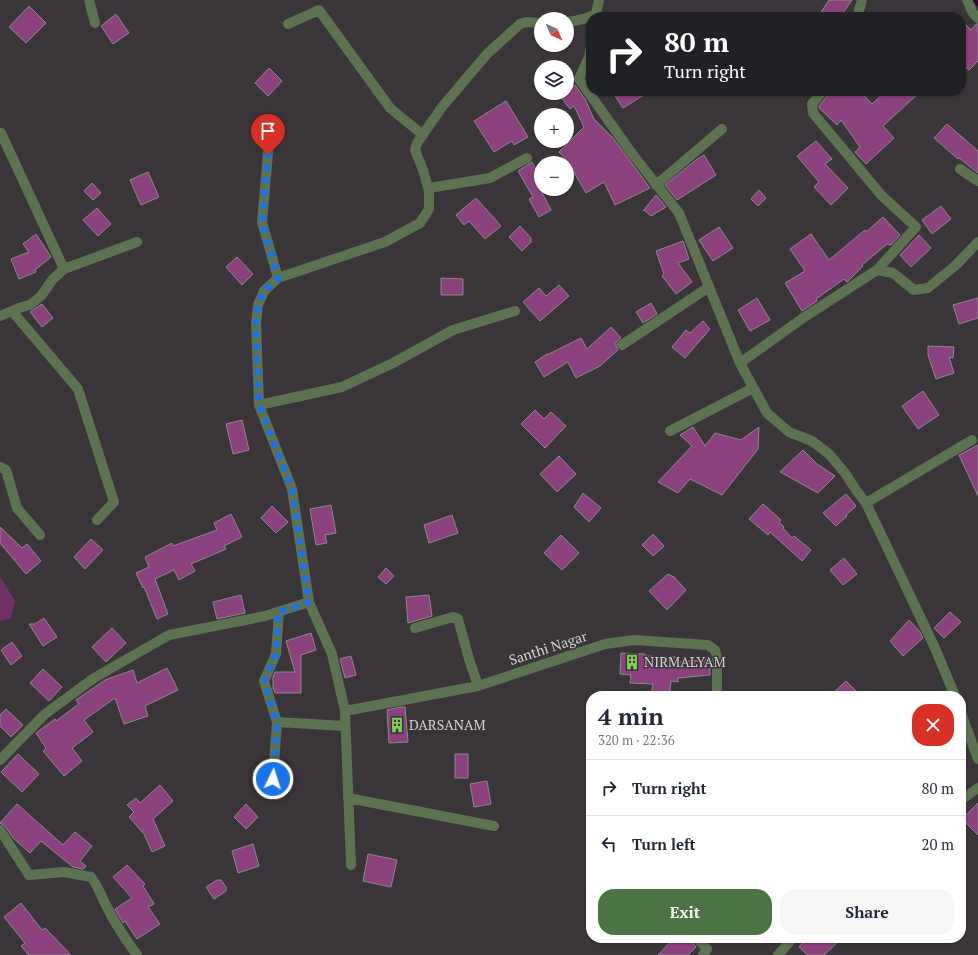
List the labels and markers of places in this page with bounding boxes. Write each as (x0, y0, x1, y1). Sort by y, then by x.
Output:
pin (251, 114, 285, 155)
place label: NIRMALYAM (644, 652, 726, 671)
building icon: NIRMALYAM (623, 653, 641, 671)
place label: DARSANAM (409, 715, 486, 734)
building icon: DARSANAM (388, 716, 406, 734)

